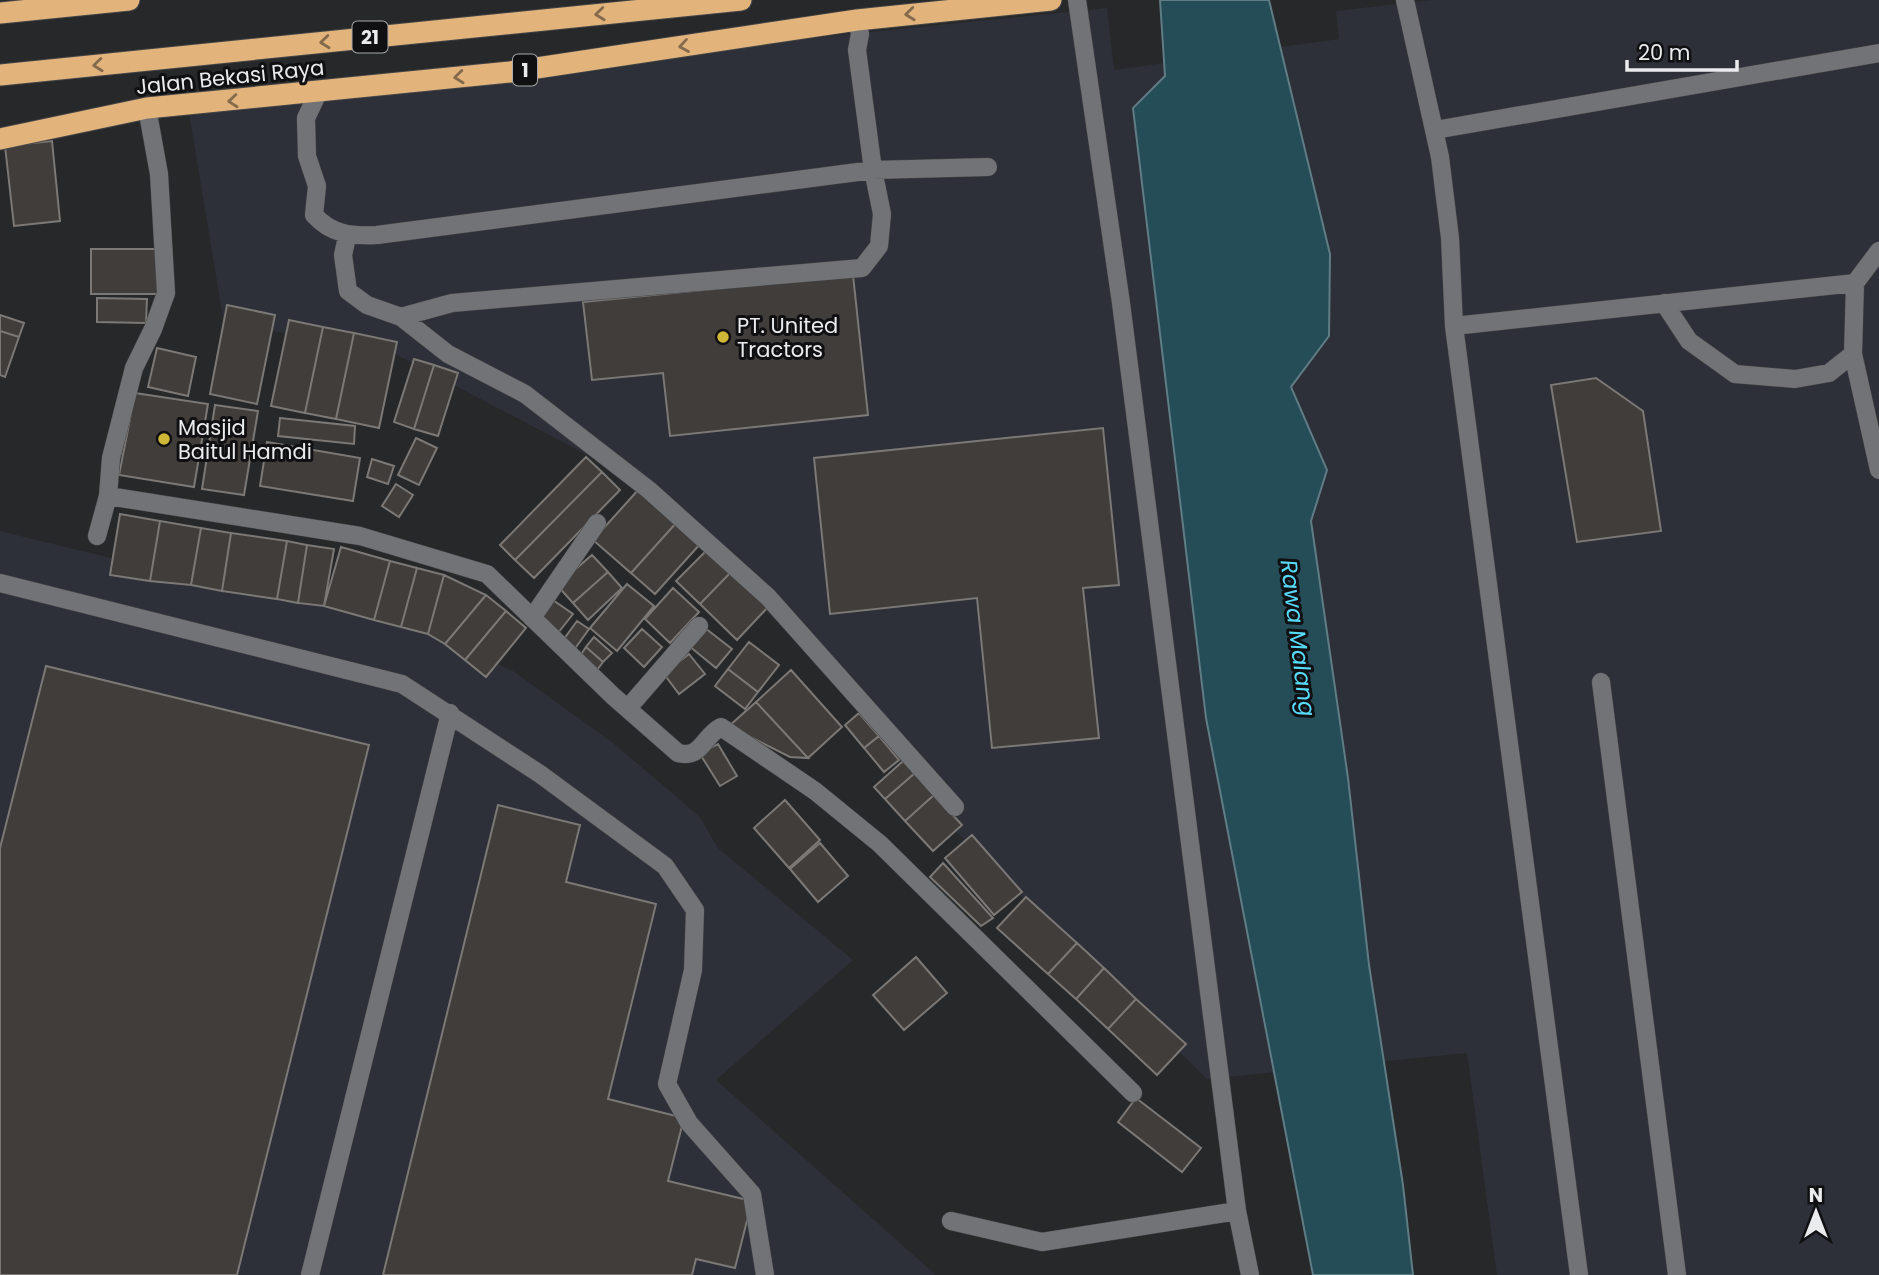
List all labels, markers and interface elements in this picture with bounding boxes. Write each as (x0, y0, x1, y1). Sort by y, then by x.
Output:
one-way arrow (594, 6, 605, 21)
one-way arrow (904, 7, 916, 22)
road number: 21 (352, 22, 388, 52)
scale bar (1627, 28, 1737, 72)
one-way arrow (319, 34, 330, 49)
one-way arrow (679, 38, 690, 53)
text: 20 m (1638, 38, 1691, 67)
street label: Jalan Bekasi Raya (134, 53, 326, 101)
road number: 1 (513, 54, 537, 86)
one-way arrow (92, 57, 103, 72)
one-way arrow (453, 70, 465, 85)
one-way arrow (227, 93, 239, 108)
place label: PT. United Tractors (737, 311, 838, 364)
marker: PT. United Tractors (715, 329, 731, 345)
place label: Masjid Baitul Hamdi (178, 413, 312, 466)
marker: Masjid Baitul Hamdi (156, 431, 172, 447)
water label: Rawa Malang (1273, 558, 1323, 718)
north arrow (1781, 1177, 1851, 1247)
text: N (1809, 1182, 1823, 1209)

